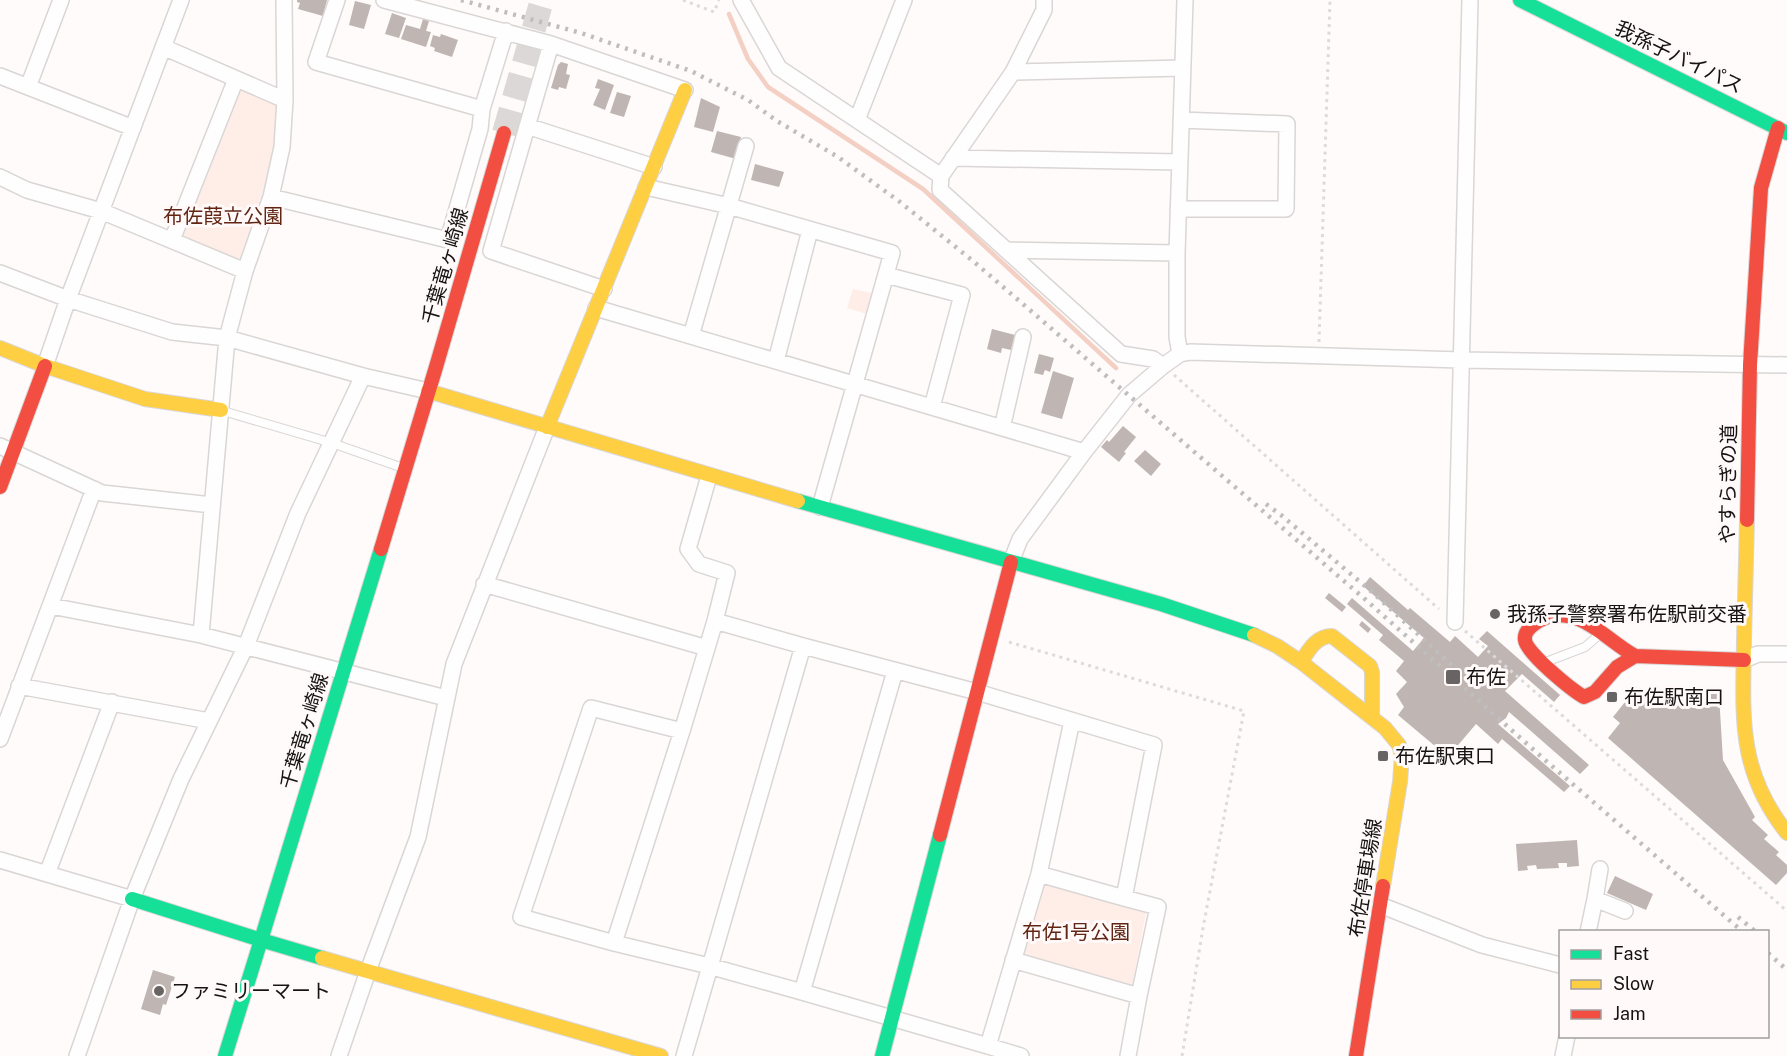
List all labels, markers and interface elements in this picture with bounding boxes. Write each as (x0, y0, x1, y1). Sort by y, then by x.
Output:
street label: 我孫子バイパス (1611, 16, 1747, 98)
park label: 布佐葭立公園 (163, 204, 283, 228)
street label: 千葉竜ヶ崎線 (417, 205, 473, 327)
street label: やすらぎの道 (1715, 424, 1741, 544)
place label: 我孫子警察署布佐駅前交番 (1507, 602, 1747, 626)
marker: 我孫子警察署布佐駅前交番 (1488, 607, 1502, 621)
place label: 布佐 (1466, 665, 1506, 689)
marker: 布佐 (1444, 668, 1462, 686)
street label: 千葉竜ヶ崎線 (275, 670, 333, 792)
place label: 布佐駅南口 (1624, 685, 1724, 709)
marker: 布佐駅南口 (1605, 690, 1619, 704)
place label: 布佐駅東口 (1395, 744, 1495, 768)
marker: 布佐駅東口 (1376, 749, 1390, 763)
street label: 布佐停車場線 (1344, 817, 1386, 939)
park label: 布佐1号公園 (1022, 920, 1130, 944)
legend (1559, 930, 1769, 1038)
text: Fast (1613, 943, 1649, 964)
text: Slow (1613, 973, 1654, 994)
place label: ファミリーマート (171, 979, 331, 1003)
marker: ファミリーマート (152, 984, 166, 998)
text: Jam (1613, 1003, 1646, 1024)

